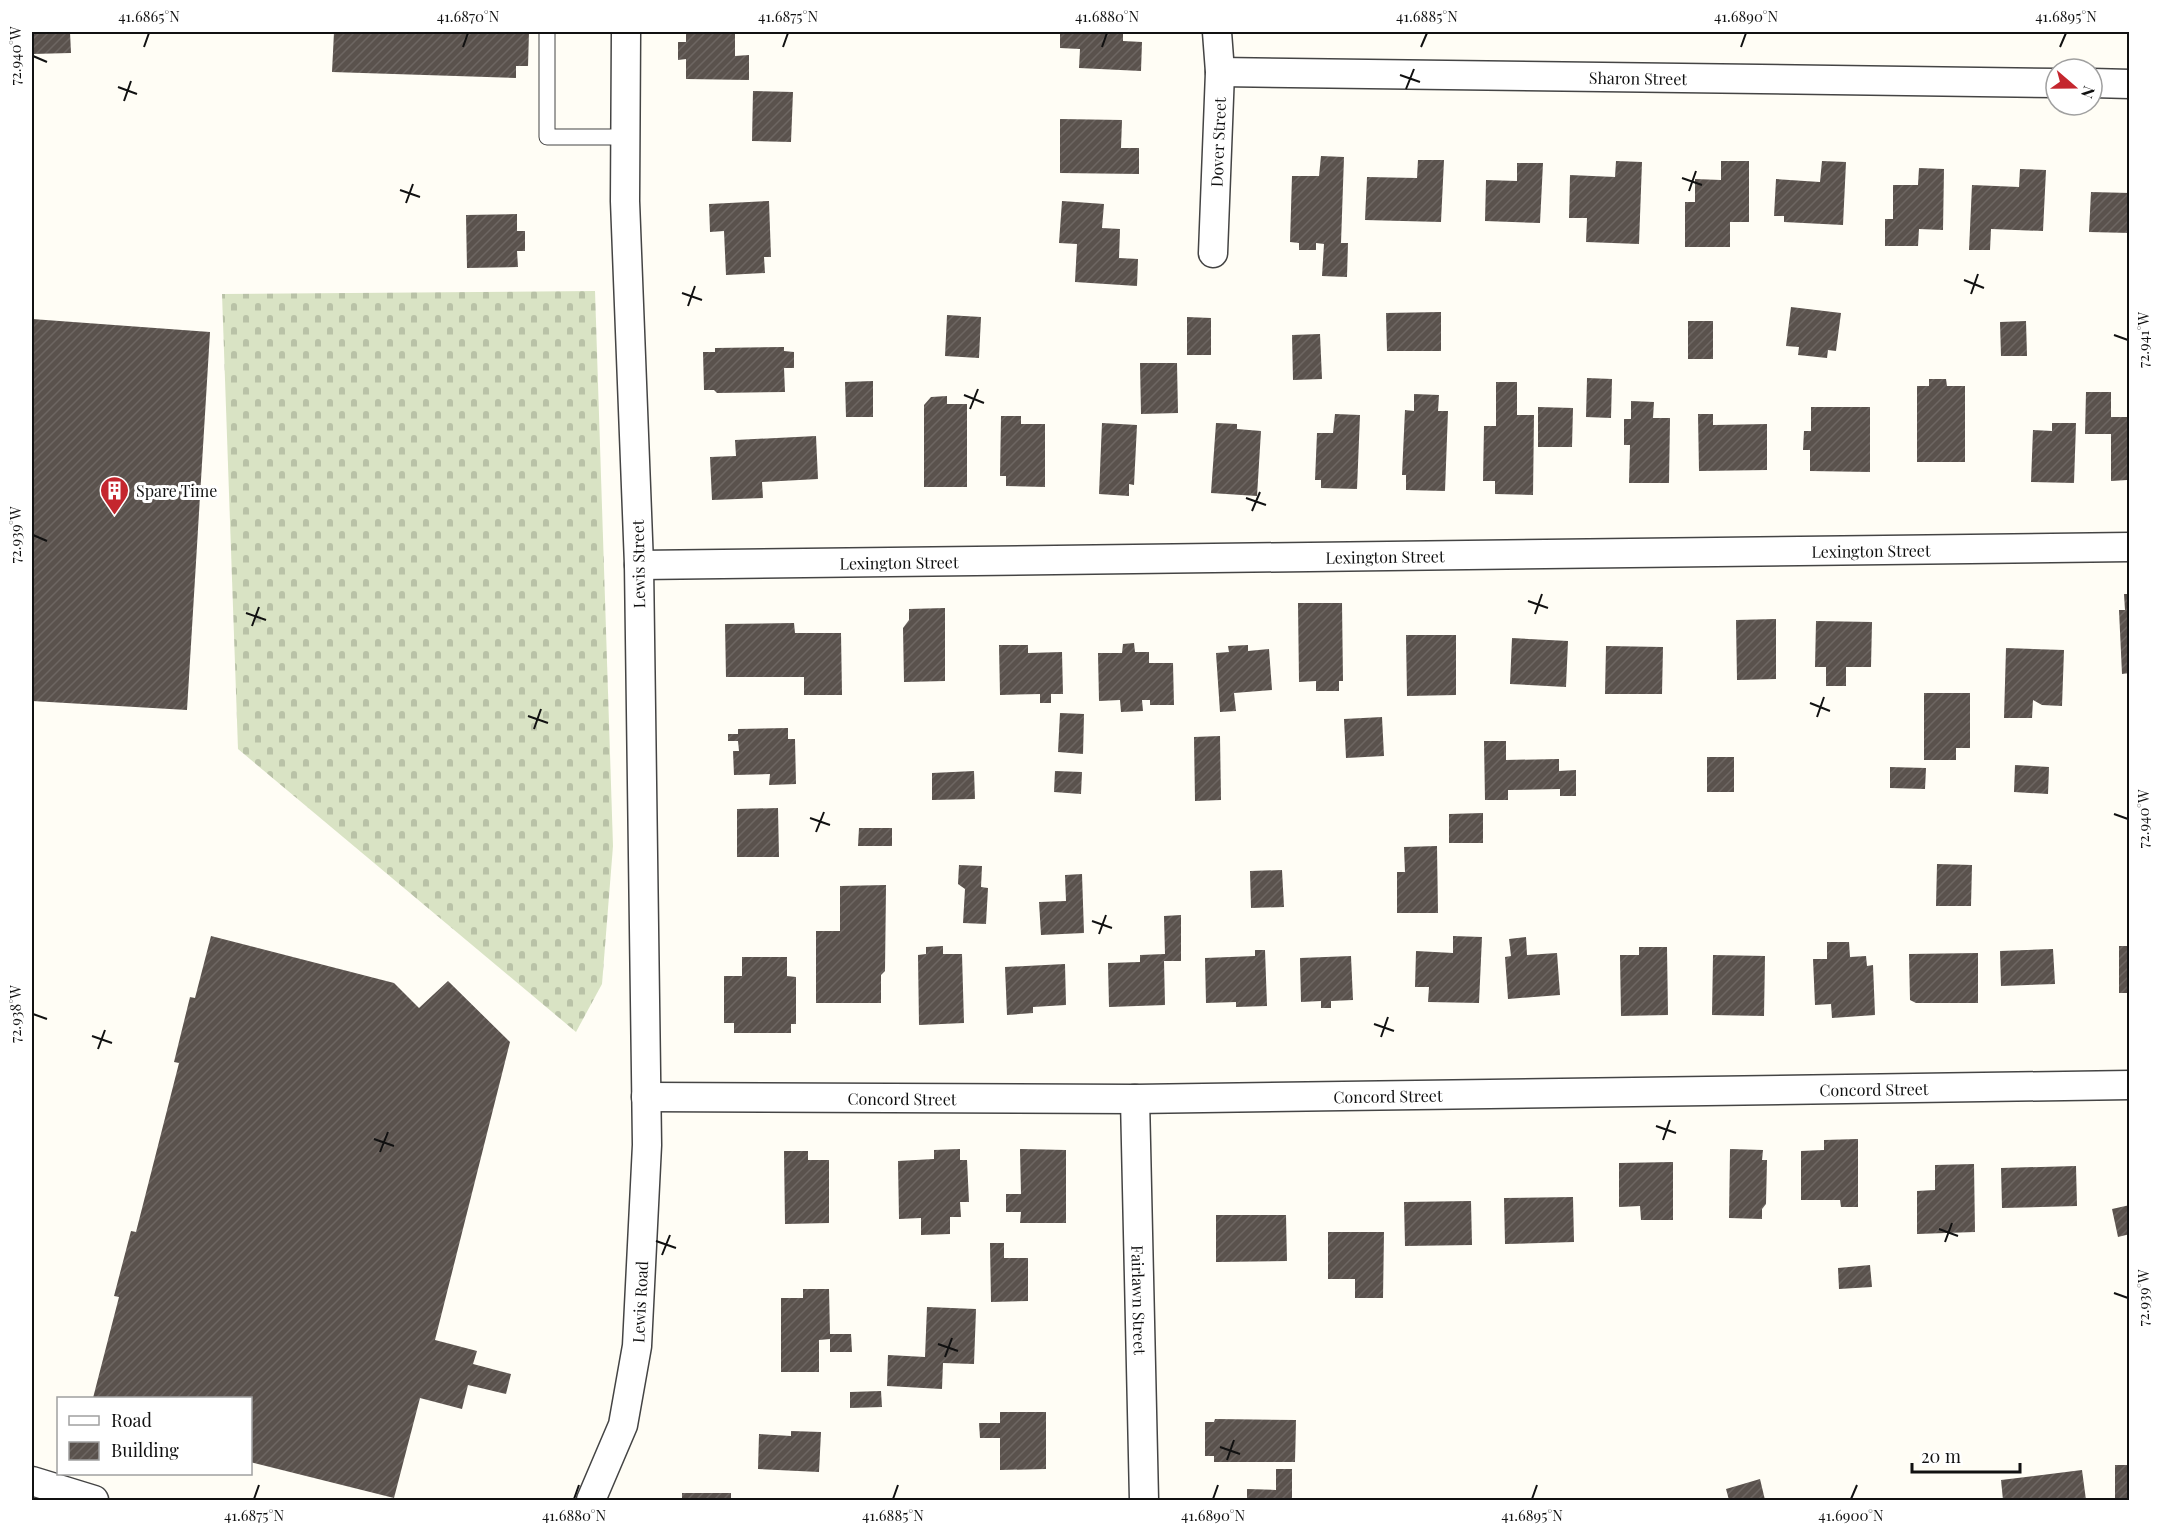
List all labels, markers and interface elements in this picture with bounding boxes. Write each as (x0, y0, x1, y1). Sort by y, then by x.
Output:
text: 41.6865°N (118, 6, 180, 26)
text: 41.6870°N (437, 6, 500, 26)
text: 41.6875°N (758, 6, 818, 26)
text: 41.6880°N (1075, 6, 1140, 26)
text: 41.6885°N (1396, 6, 1458, 26)
text: 41.6890°N (1714, 6, 1778, 26)
text: 41.6895°N (2035, 6, 2097, 26)
text: 72.940°W (5, 26, 25, 86)
north arrow (2044, 57, 2104, 117)
street label: Sharon Street (1589, 66, 1688, 89)
text: N (2077, 83, 2100, 102)
street label: Dover Street (1205, 96, 1230, 187)
text: 72.941°W (2133, 312, 2153, 368)
building icon: Spare Time (99, 474, 131, 516)
place label: Spare Time (136, 480, 217, 501)
text: 72.939°W (5, 506, 25, 564)
street label: Lewis Street (627, 519, 649, 608)
street label: Lexington Street (1811, 539, 1931, 561)
street label: Lexington Street (1325, 545, 1445, 567)
street label: Lexington Street (839, 551, 959, 573)
text: 72.940°W (2133, 789, 2153, 849)
text: 72.938°W (5, 985, 25, 1043)
street label: Concord Street (1819, 1077, 1929, 1100)
street label: Concord Street (1333, 1084, 1443, 1107)
street label: Concord Street (847, 1087, 957, 1109)
street label: Fairlawn Street (1128, 1245, 1151, 1355)
street label: Lewis Road (627, 1260, 652, 1343)
text: 72.939°W (2133, 1269, 2153, 1327)
legend (57, 1397, 252, 1475)
text: Road (111, 1408, 152, 1432)
scale bar (1912, 1436, 2020, 1474)
text: Building (111, 1438, 179, 1462)
text: 20 m (1921, 1444, 1961, 1468)
text: 41.6875°N (224, 1505, 284, 1525)
text: 41.6880°N (542, 1505, 607, 1525)
text: 41.6885°N (862, 1505, 924, 1525)
text: 41.6890°N (1181, 1505, 1245, 1525)
text: 41.6895°N (1501, 1505, 1563, 1525)
text: 41.6900°N (1818, 1505, 1884, 1525)

